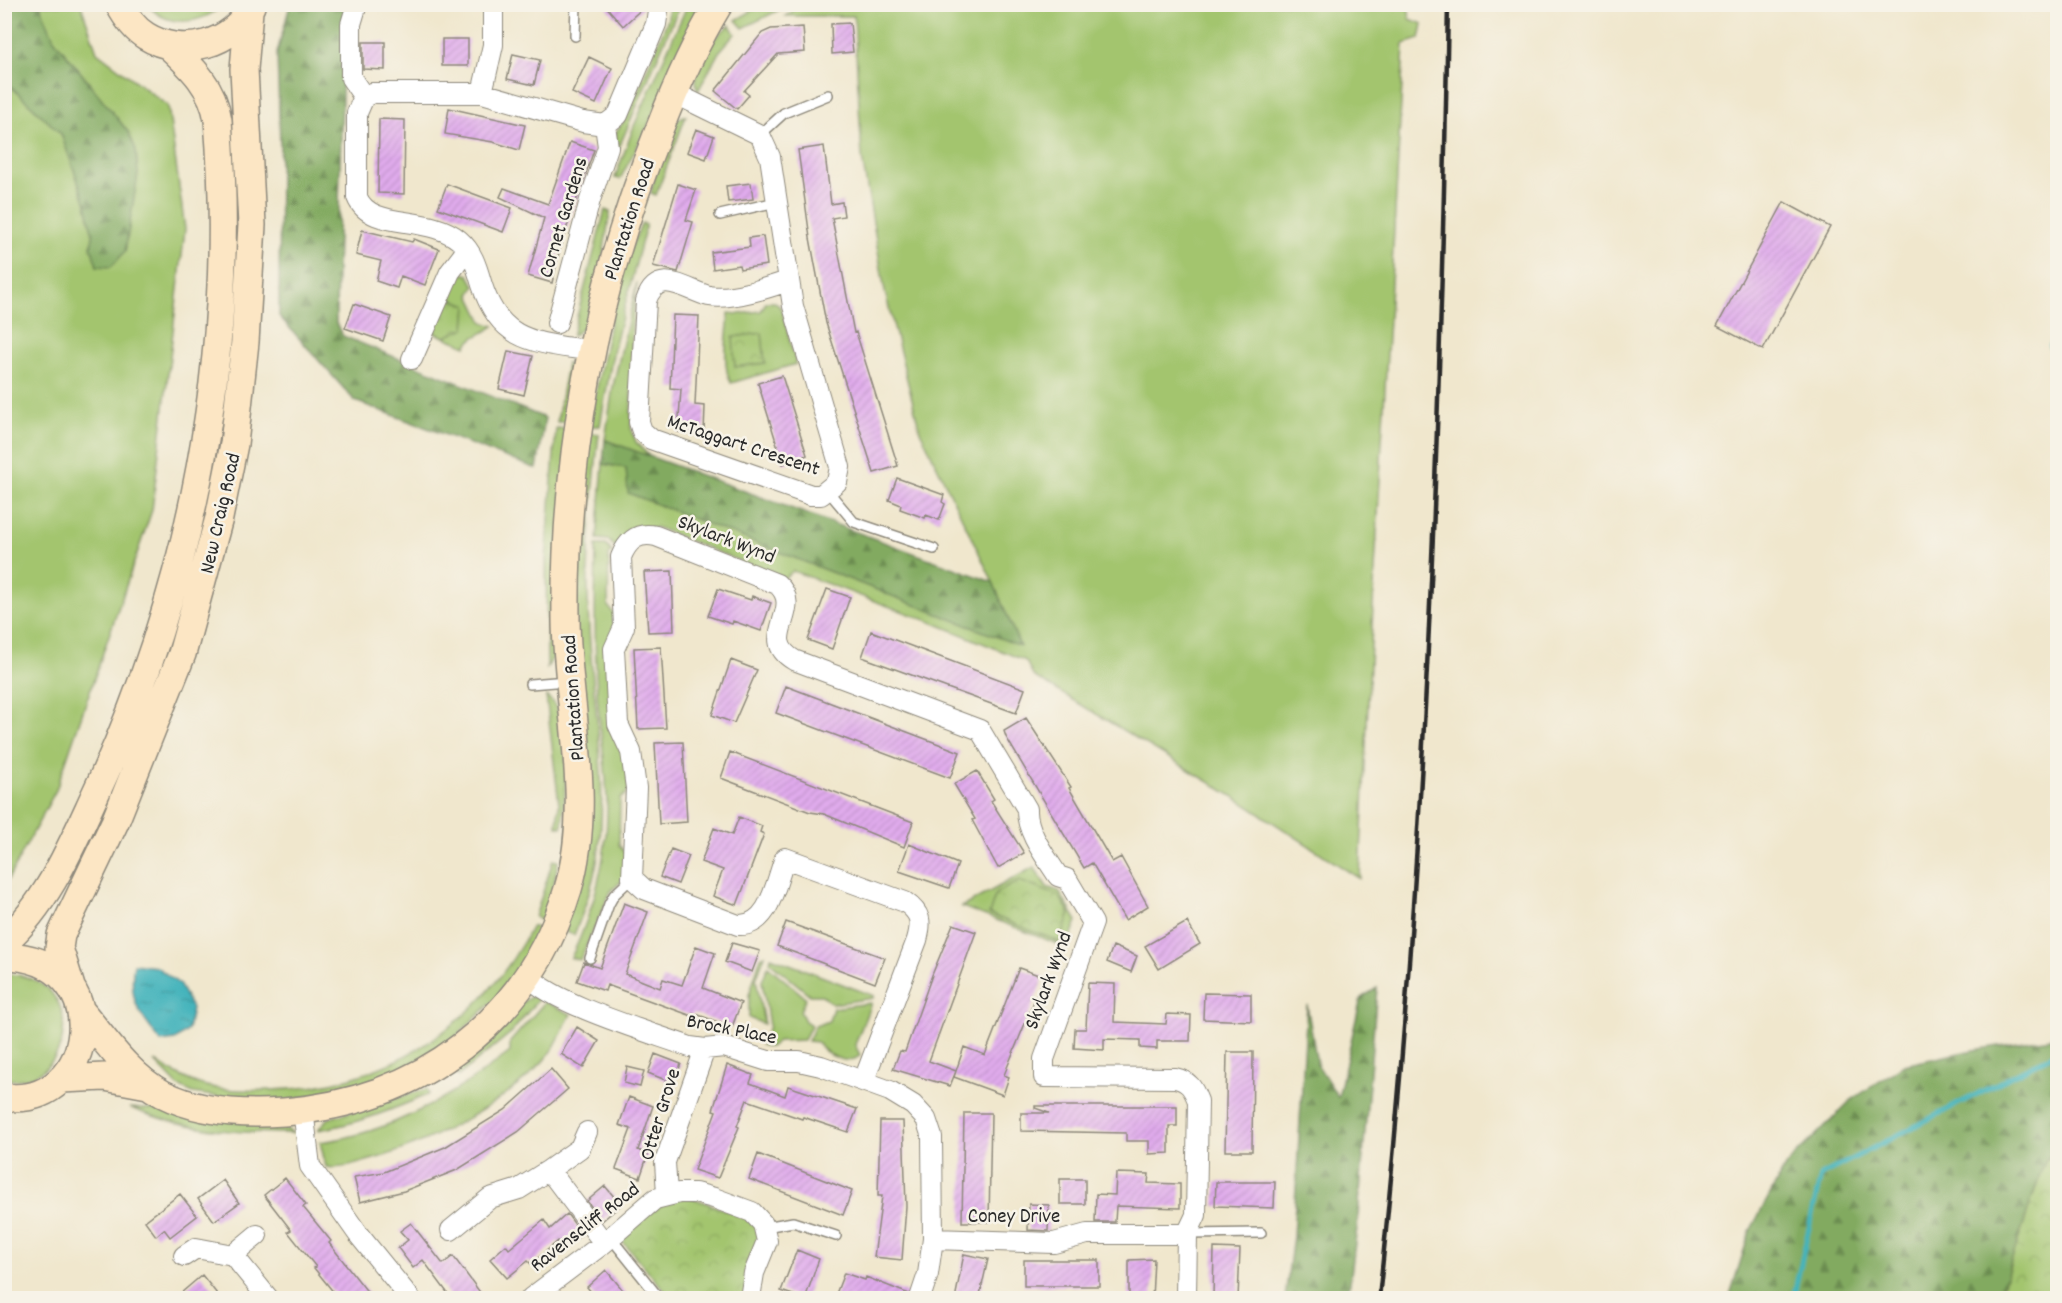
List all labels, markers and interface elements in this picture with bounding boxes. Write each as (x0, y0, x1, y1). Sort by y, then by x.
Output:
street label: Cornet Gardens (532, 154, 597, 282)
street label: Plantation Road (597, 155, 665, 285)
street label: McTaggart Crescent (663, 408, 824, 486)
street label: New Craig Road (193, 450, 250, 577)
street label: Skylark Wynd (673, 508, 779, 573)
street label: Plantation Road (556, 634, 594, 762)
street label: Skylark Wynd (1018, 928, 1081, 1034)
street label: Brock Place (684, 1008, 779, 1054)
street label: Otter Grove (634, 1065, 690, 1165)
street label: Ravenscliff Road (525, 1176, 647, 1281)
street label: Coney Drive (968, 1203, 1060, 1233)

